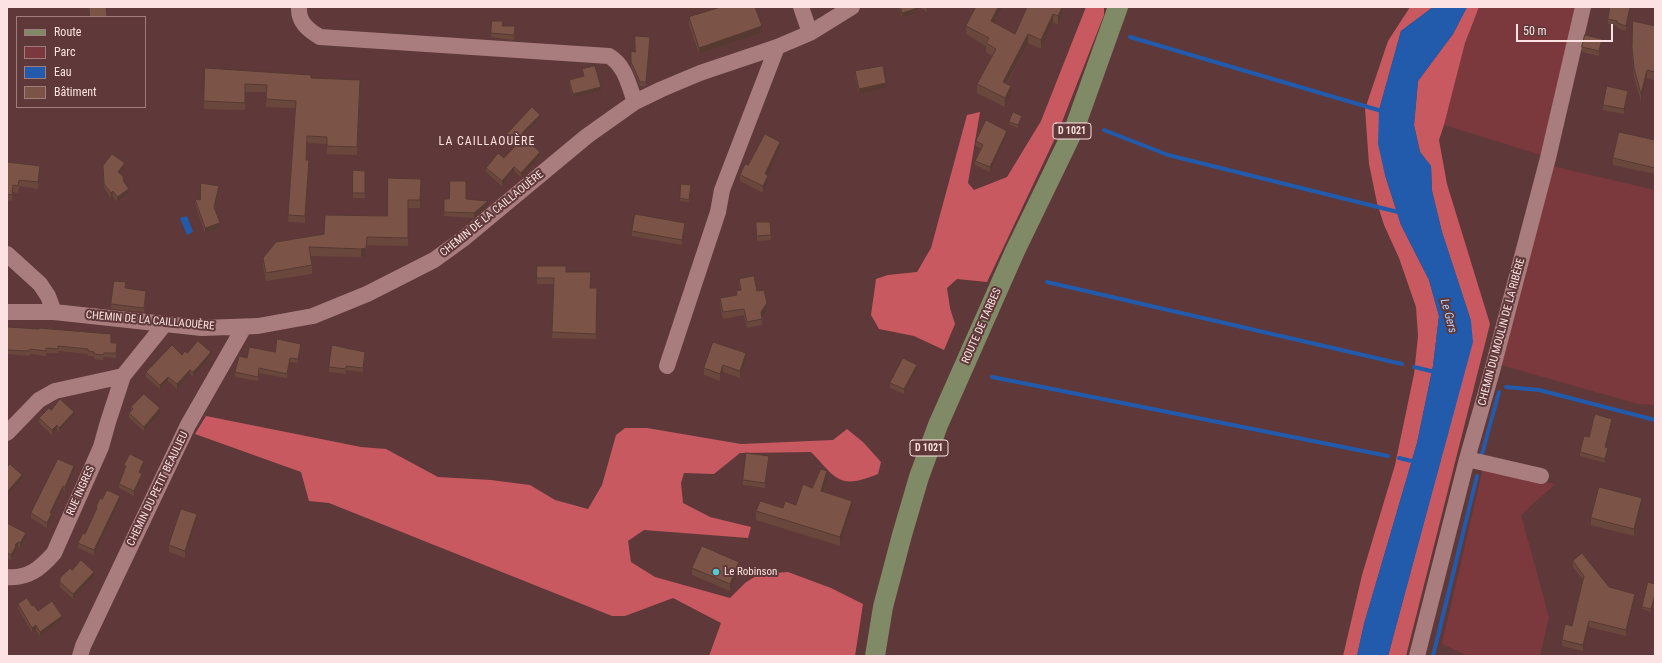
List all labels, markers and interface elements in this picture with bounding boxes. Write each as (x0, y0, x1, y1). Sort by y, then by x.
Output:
legend (16, 16, 146, 108)
scale bar (1518, 16, 1615, 42)
text: 50 m (1523, 24, 1547, 38)
text: Route (54, 25, 81, 39)
text: Parc (54, 45, 75, 59)
text: Eau (54, 65, 72, 79)
text: Bâtiment (54, 85, 97, 99)
road number: D 1021 (1053, 123, 1091, 139)
district label: LA CAILLAOUÈRE (439, 135, 535, 149)
street label: CHEMIN DE LA CAILLAOUÈRE (438, 168, 546, 260)
street label: CHEMIN DU MOULIN DE LA RIBÈRE (1476, 257, 1528, 407)
street label: ROUTE DE TARBES (959, 286, 1005, 366)
water label: Le Gers (1437, 297, 1459, 335)
street label: CHEMIN DE LA CAILLAOUÈRE (85, 309, 215, 333)
street label: CHEMIN DU PETIT BEAULIEU (125, 430, 191, 548)
road number: D 1021 (910, 440, 948, 456)
street label: RUE INGRES (64, 464, 98, 518)
place label: Le Robinson (724, 565, 777, 579)
marker: Le Robinson (711, 567, 721, 577)

